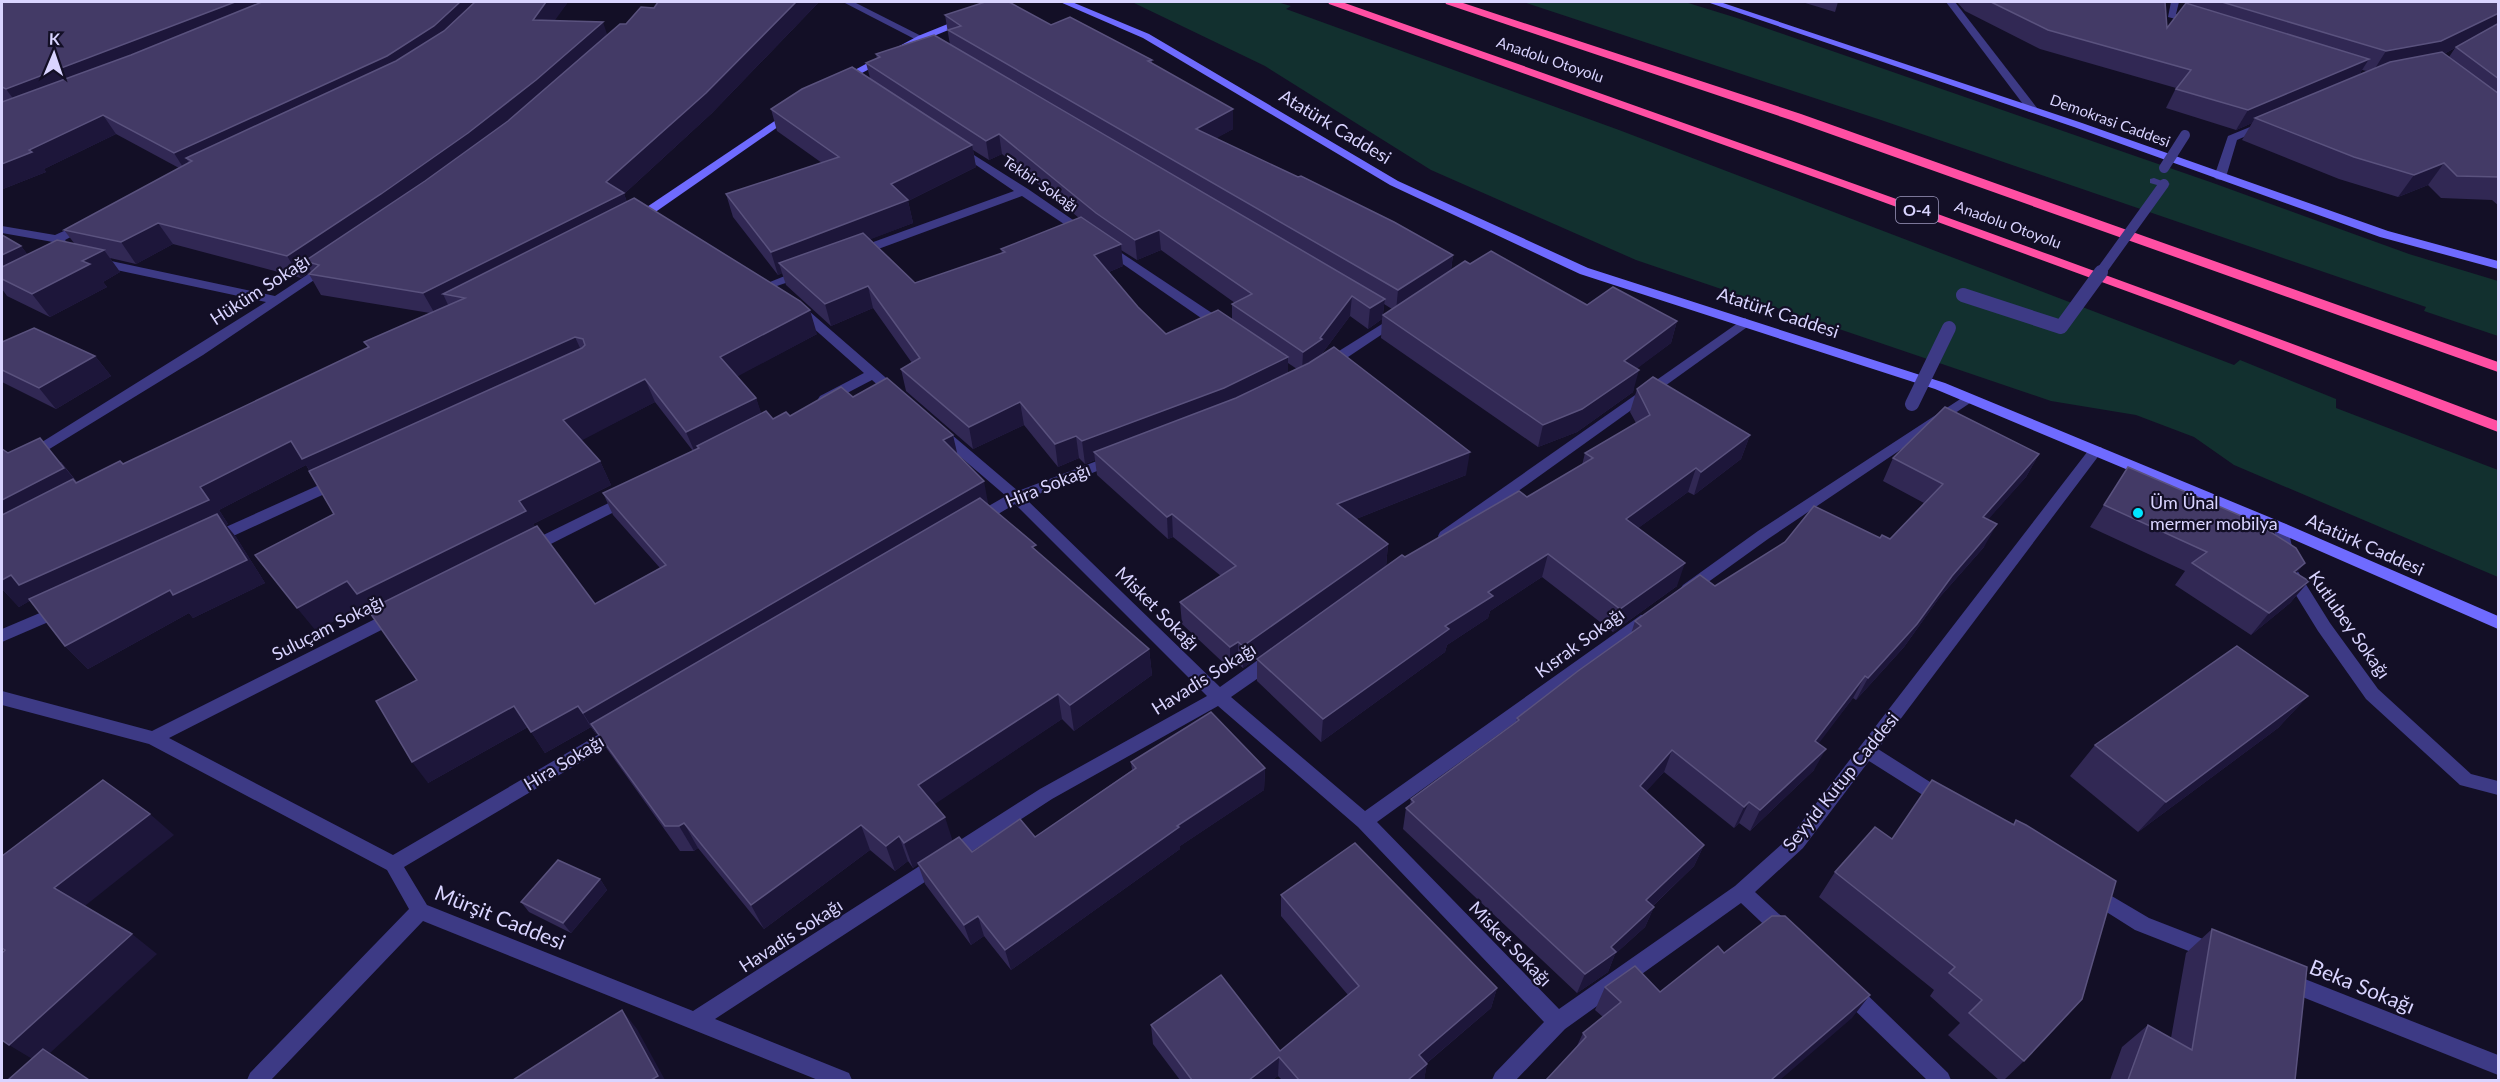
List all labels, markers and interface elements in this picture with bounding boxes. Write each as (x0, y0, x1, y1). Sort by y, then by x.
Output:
north arrow (24, 24, 84, 84)
text: K (49, 29, 61, 48)
street label: Anadolu Otoyolu (1494, 32, 1606, 86)
street label: Atatürk Caddesi (1276, 84, 1395, 168)
street label: Demokrasi Caddesi (2048, 90, 2173, 150)
street label: Tekbir Sokağı (1000, 151, 1082, 215)
street label: Anadolu Otoyolu (1953, 196, 2064, 252)
road number: O-4 (1896, 197, 1938, 223)
street label: Hüküm Sokağı (206, 249, 313, 329)
street label: Atatürk Caddesi (1715, 282, 1842, 342)
street label: Hira Sokağı (1002, 458, 1093, 512)
place label: Üm Ünal mermer mobilya (2150, 491, 2278, 534)
marker: Üm Ünal mermer mobilya (2131, 506, 2145, 520)
street label: Atatürk Caddesi (2303, 508, 2428, 580)
street label: Misket Sokağı (1111, 562, 1204, 655)
street label: Kutlubey Sokağı (2304, 566, 2395, 683)
street label: Suluçam Sokağı (268, 589, 387, 665)
street label: Kısrak Sokağı (1531, 602, 1628, 682)
street label: Havadis Sokağı (1147, 637, 1260, 719)
street label: Seyyid Kutup Caddesi (1778, 708, 1903, 855)
street label: Hira Sokağı (519, 730, 608, 795)
street label: Mürşit Caddesi (432, 879, 570, 954)
street label: Havadis Sokağı (735, 894, 846, 977)
street label: Misket Sokağı (1465, 896, 1557, 990)
street label: Beka Sokağı (2306, 953, 2419, 1018)

